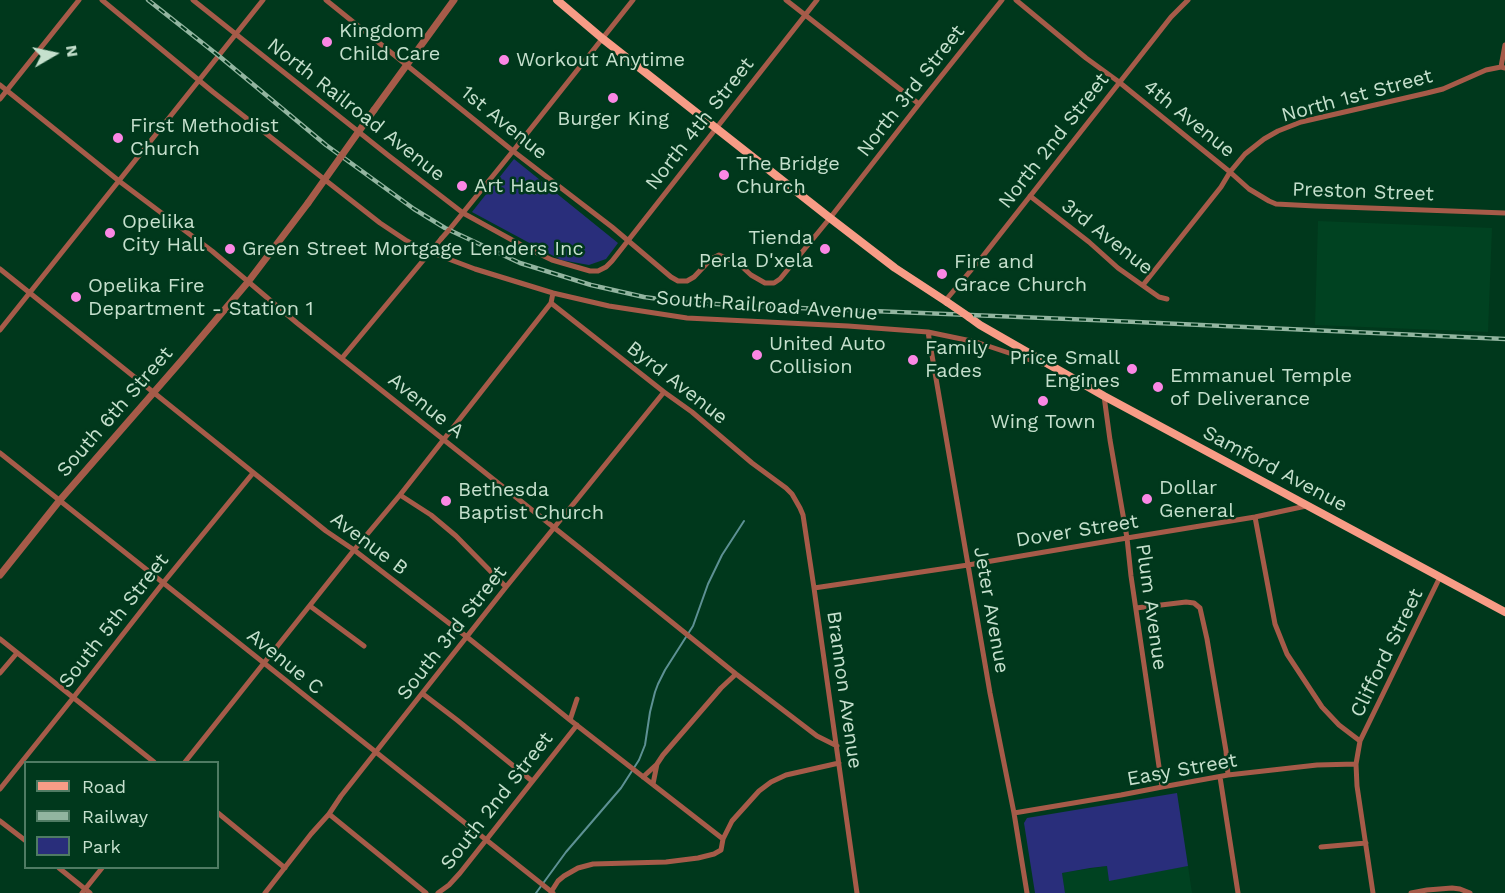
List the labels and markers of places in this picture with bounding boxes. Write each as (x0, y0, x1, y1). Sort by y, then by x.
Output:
place label: Kingdom Child Care (339, 19, 440, 66)
marker: Kingdom Child Care (320, 35, 334, 49)
place label: Workout Anytime (516, 48, 685, 72)
marker: Workout Anytime (497, 53, 511, 67)
marker: Burger King (606, 91, 620, 105)
place label: Burger King (557, 107, 669, 131)
place label: First Methodist Church (130, 114, 279, 161)
marker: First Methodist Church (111, 131, 125, 145)
place label: The Bridge Church (736, 152, 840, 199)
marker: The Bridge Church (717, 168, 731, 182)
place label: Art Haus (474, 174, 559, 198)
marker: Art Haus (455, 179, 469, 193)
place label: Opelika City Hall (122, 210, 205, 257)
marker: Opelika City Hall (103, 226, 117, 240)
place label: Tienda Perla D'xela (699, 226, 813, 273)
place label: Green Street Mortgage Lenders Inc (242, 237, 584, 261)
marker: Green Street Mortgage Lenders Inc (223, 242, 237, 256)
marker: Tienda Perla D'xela (818, 242, 832, 256)
place label: Fire and Grace Church (954, 250, 1087, 297)
marker: Fire and Grace Church (935, 267, 949, 281)
place label: Opelika Fire Department - Station 1 (88, 274, 314, 321)
marker: Opelika Fire Department - Station 1 (69, 290, 83, 304)
place label: United Auto Collision (769, 332, 886, 379)
place label: Family Fades (925, 336, 988, 383)
place label: Price Small Engines (1009, 346, 1120, 393)
marker: United Auto Collision (750, 348, 764, 362)
marker: Family Fades (906, 353, 920, 367)
marker: Price Small Engines (1125, 362, 1139, 376)
place label: Emmanuel Temple of Deliverance (1170, 364, 1352, 411)
marker: Emmanuel Temple of Deliverance (1151, 380, 1165, 394)
marker: Wing Town (1036, 394, 1050, 408)
place label: Wing Town (990, 410, 1096, 434)
place label: Dollar General (1159, 476, 1234, 523)
place label: Bethesda Baptist Church (458, 478, 604, 525)
marker: Dollar General (1140, 492, 1154, 506)
marker: Bethesda Baptist Church (439, 494, 453, 508)

